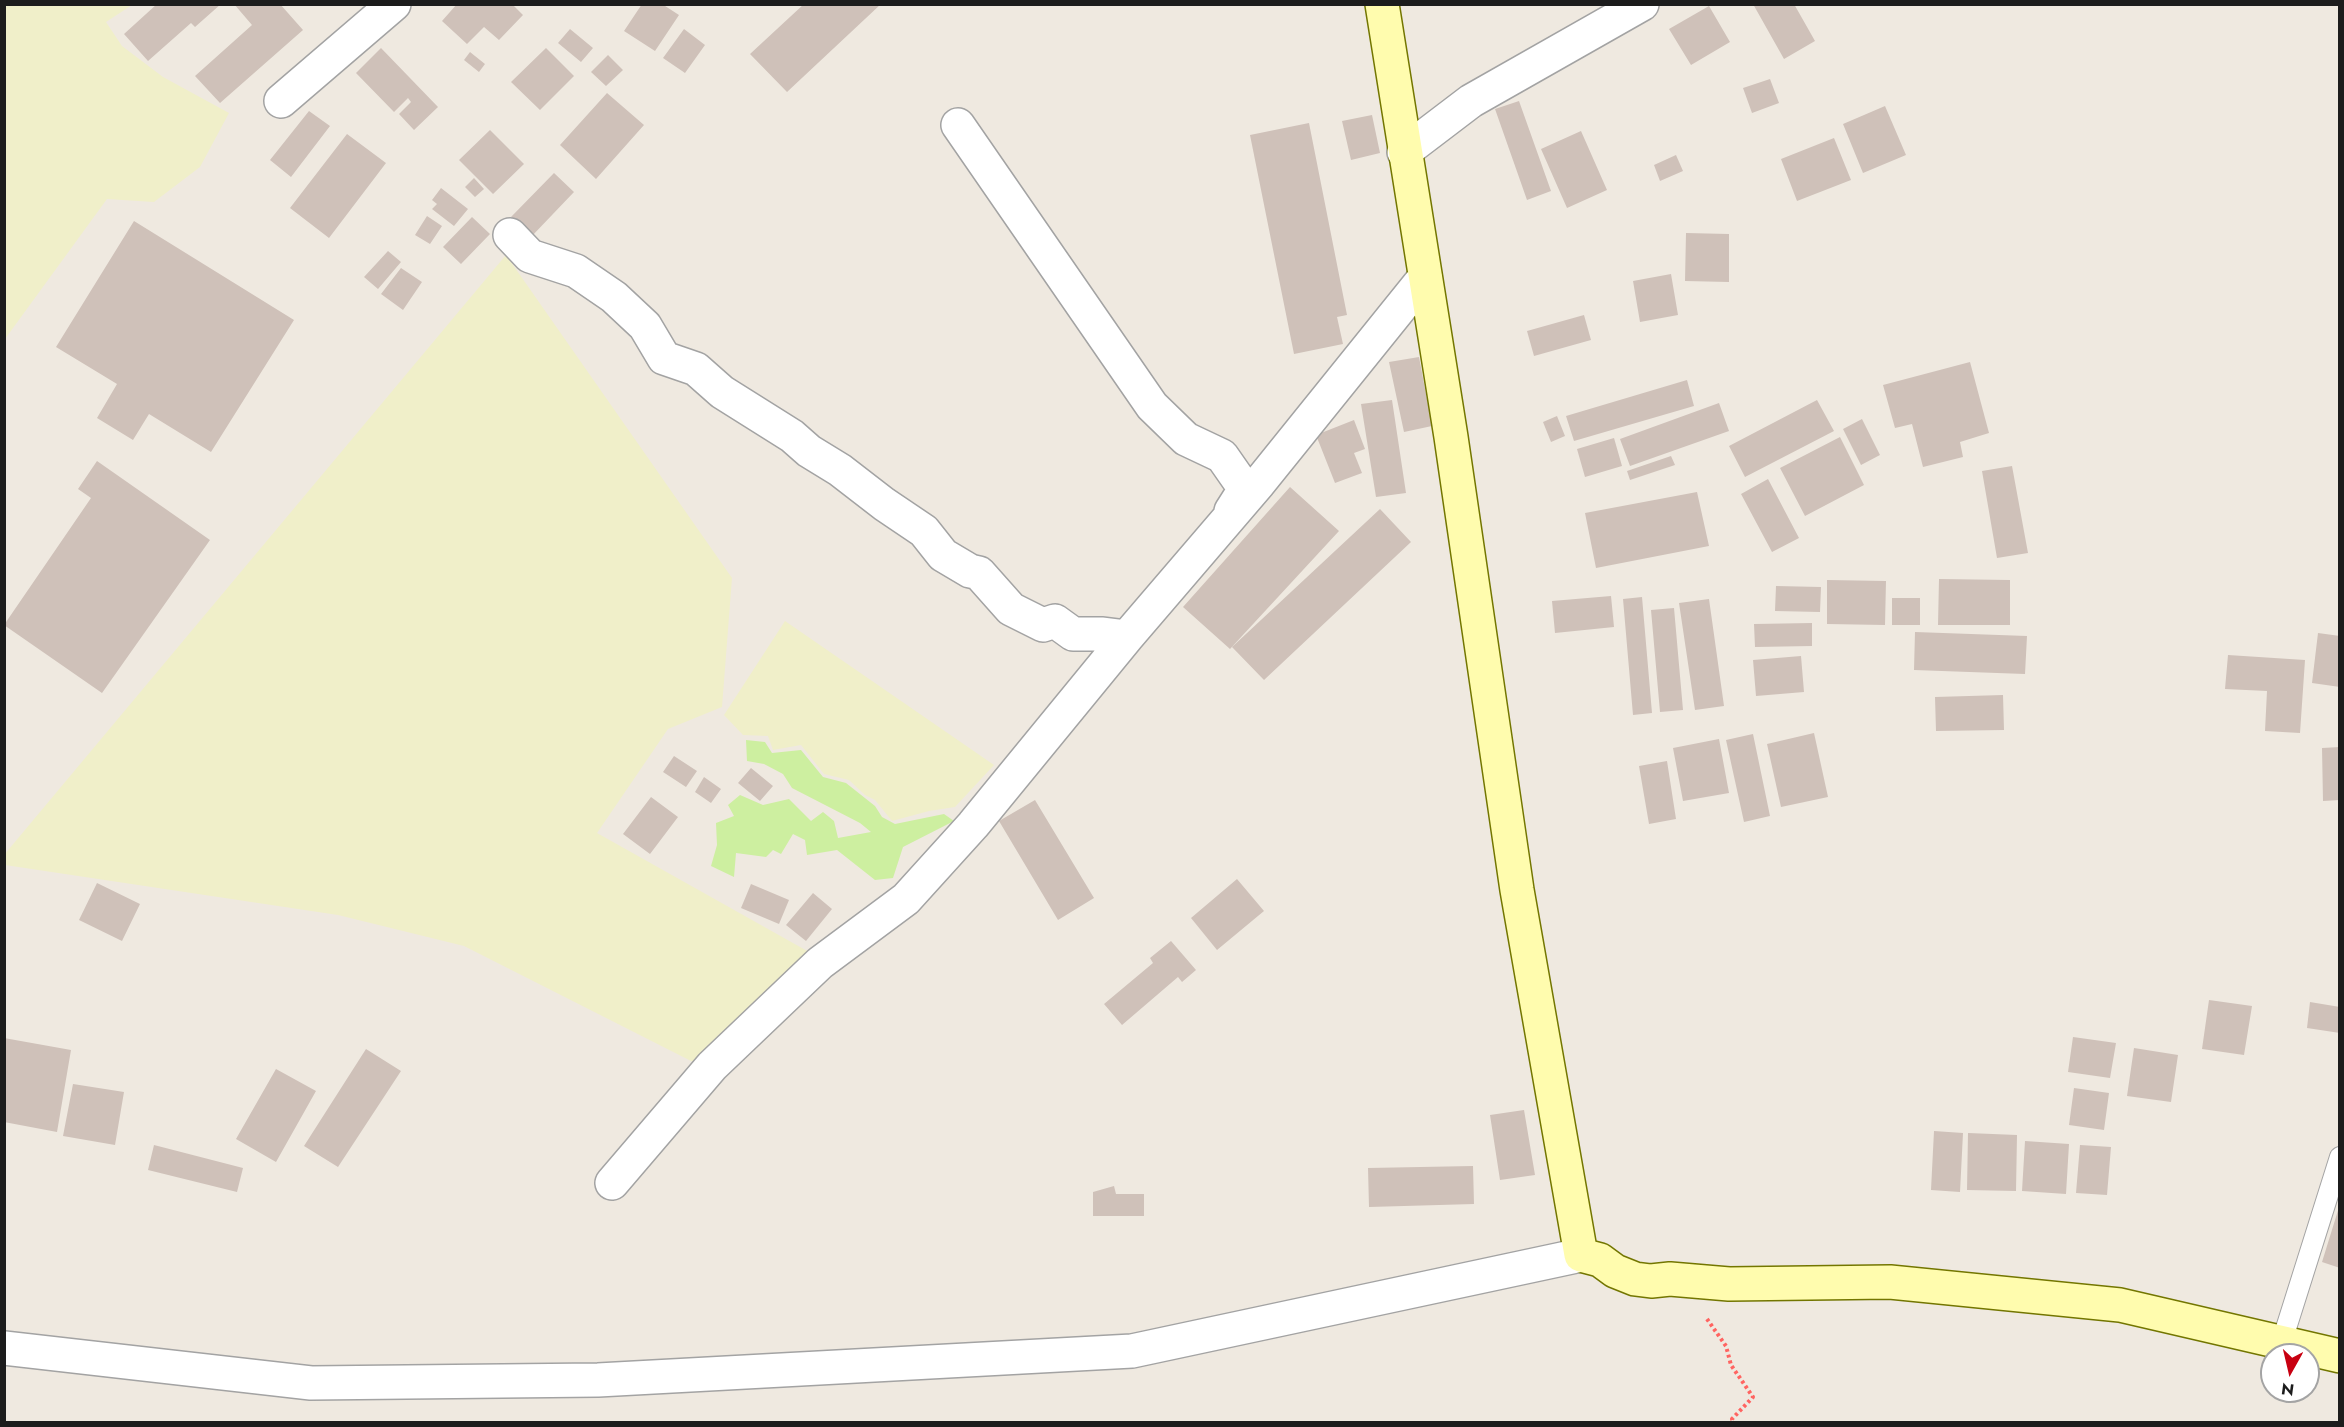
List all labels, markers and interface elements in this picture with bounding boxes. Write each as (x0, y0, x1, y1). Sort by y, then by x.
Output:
north arrow (2260, 1343, 2320, 1403)
text: N (2280, 1377, 2296, 1402)

